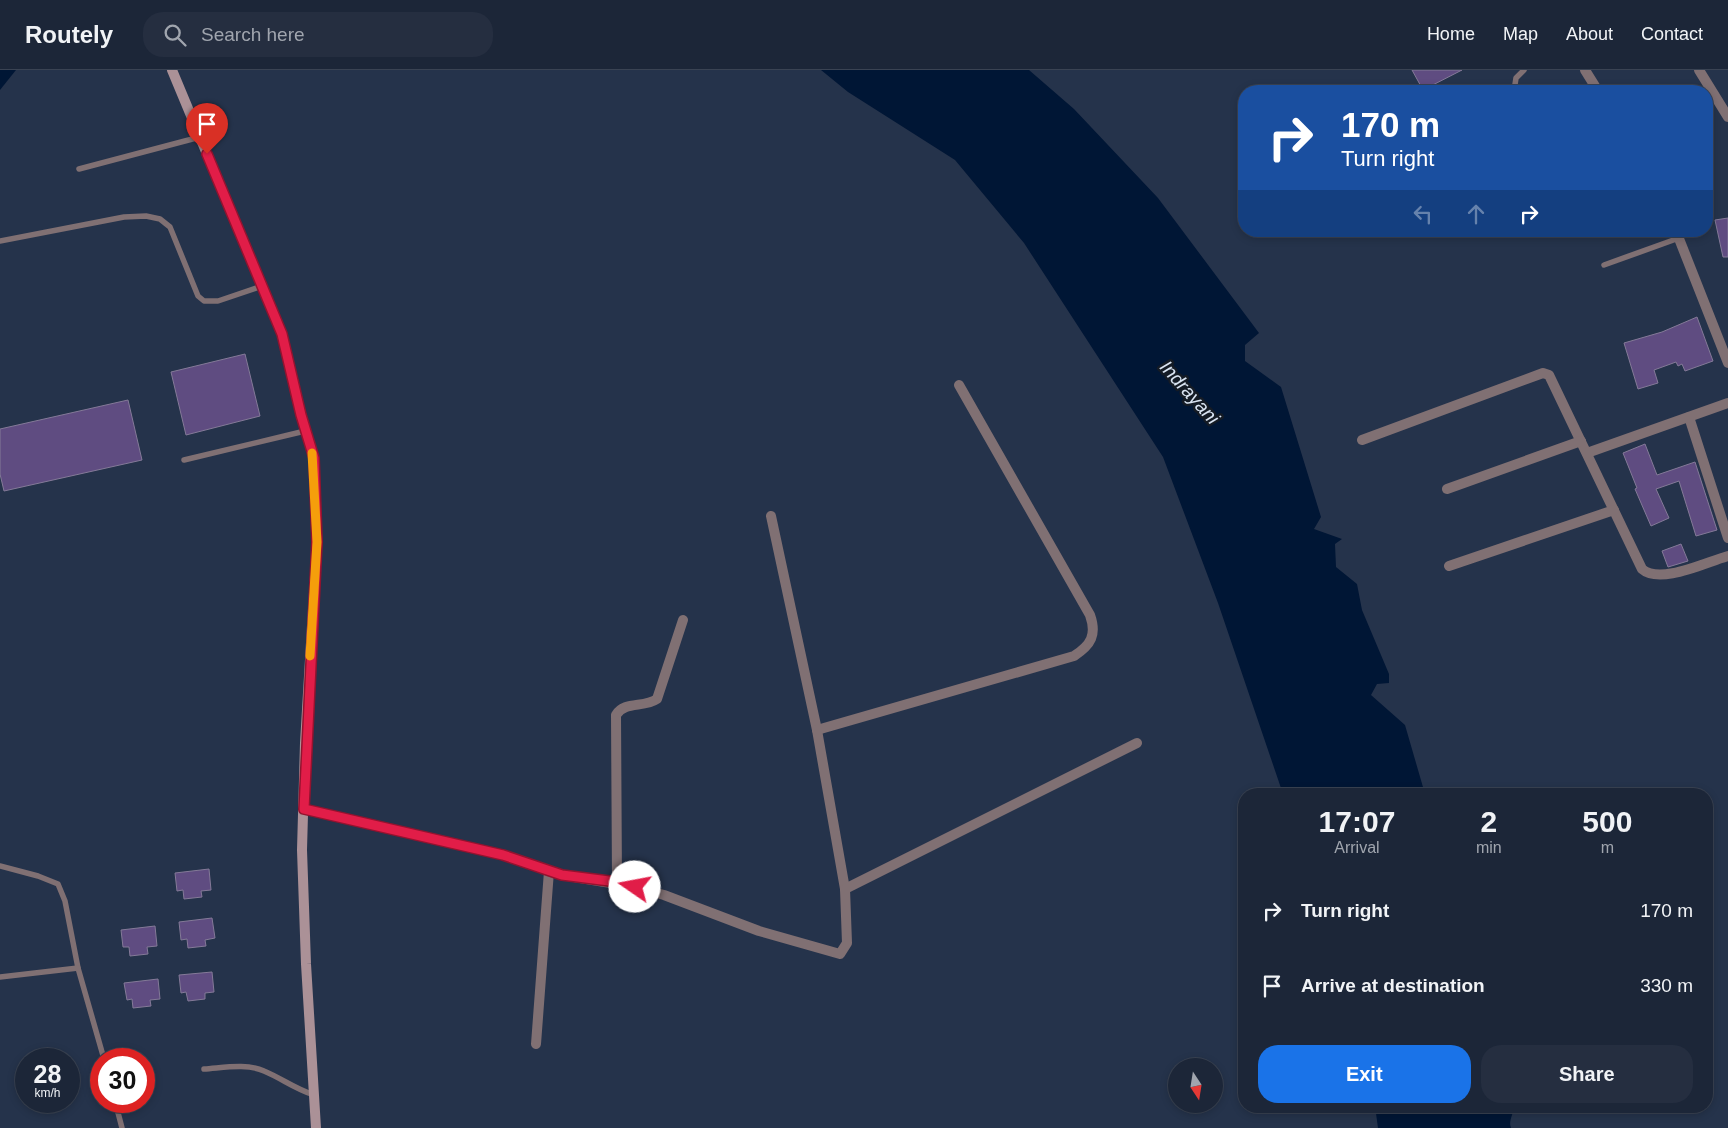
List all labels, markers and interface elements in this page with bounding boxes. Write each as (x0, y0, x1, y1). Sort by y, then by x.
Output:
search box (143, 12, 493, 57)
text: Routely (25, 21, 113, 48)
icon: search (161, 21, 189, 49)
text: Search here (201, 24, 305, 45)
text: Home (1427, 24, 1475, 44)
text: Map (1503, 24, 1538, 44)
text: About (1566, 24, 1613, 44)
text: Contact (1641, 24, 1703, 44)
pin (186, 103, 228, 154)
icon: right (1258, 105, 1323, 170)
text: 170 m (1341, 105, 1440, 144)
icon: arrive (193, 110, 221, 138)
text: Turn right (1341, 146, 1434, 171)
icon: left (1409, 200, 1437, 228)
icon: ahead (1462, 200, 1490, 228)
icon: right (1515, 200, 1543, 228)
water label: Indrayani (1156, 356, 1224, 429)
text: 17:07 (1319, 805, 1395, 838)
text: 2 (1480, 805, 1497, 838)
text: 500 (1582, 805, 1632, 838)
text: Arrival (1334, 839, 1380, 856)
text: min (1476, 839, 1502, 856)
text: m (1601, 839, 1614, 856)
position arrow (608, 860, 660, 912)
icon: right (1258, 897, 1286, 925)
text: Turn right (1301, 900, 1389, 921)
text: 170 m (1640, 900, 1693, 921)
icon: arrive (1258, 972, 1286, 1000)
text: Arrive at destination (1301, 975, 1485, 996)
text: 330 m (1640, 975, 1693, 996)
button: Exit (1258, 1045, 1471, 1103)
button: Share (1481, 1045, 1693, 1103)
speed limit sign: 30 (90, 1048, 155, 1113)
north arrow (1168, 1058, 1222, 1112)
map controls (1168, 1058, 1223, 1113)
text: 28 (34, 1060, 61, 1088)
text: km/h (34, 1086, 61, 1100)

